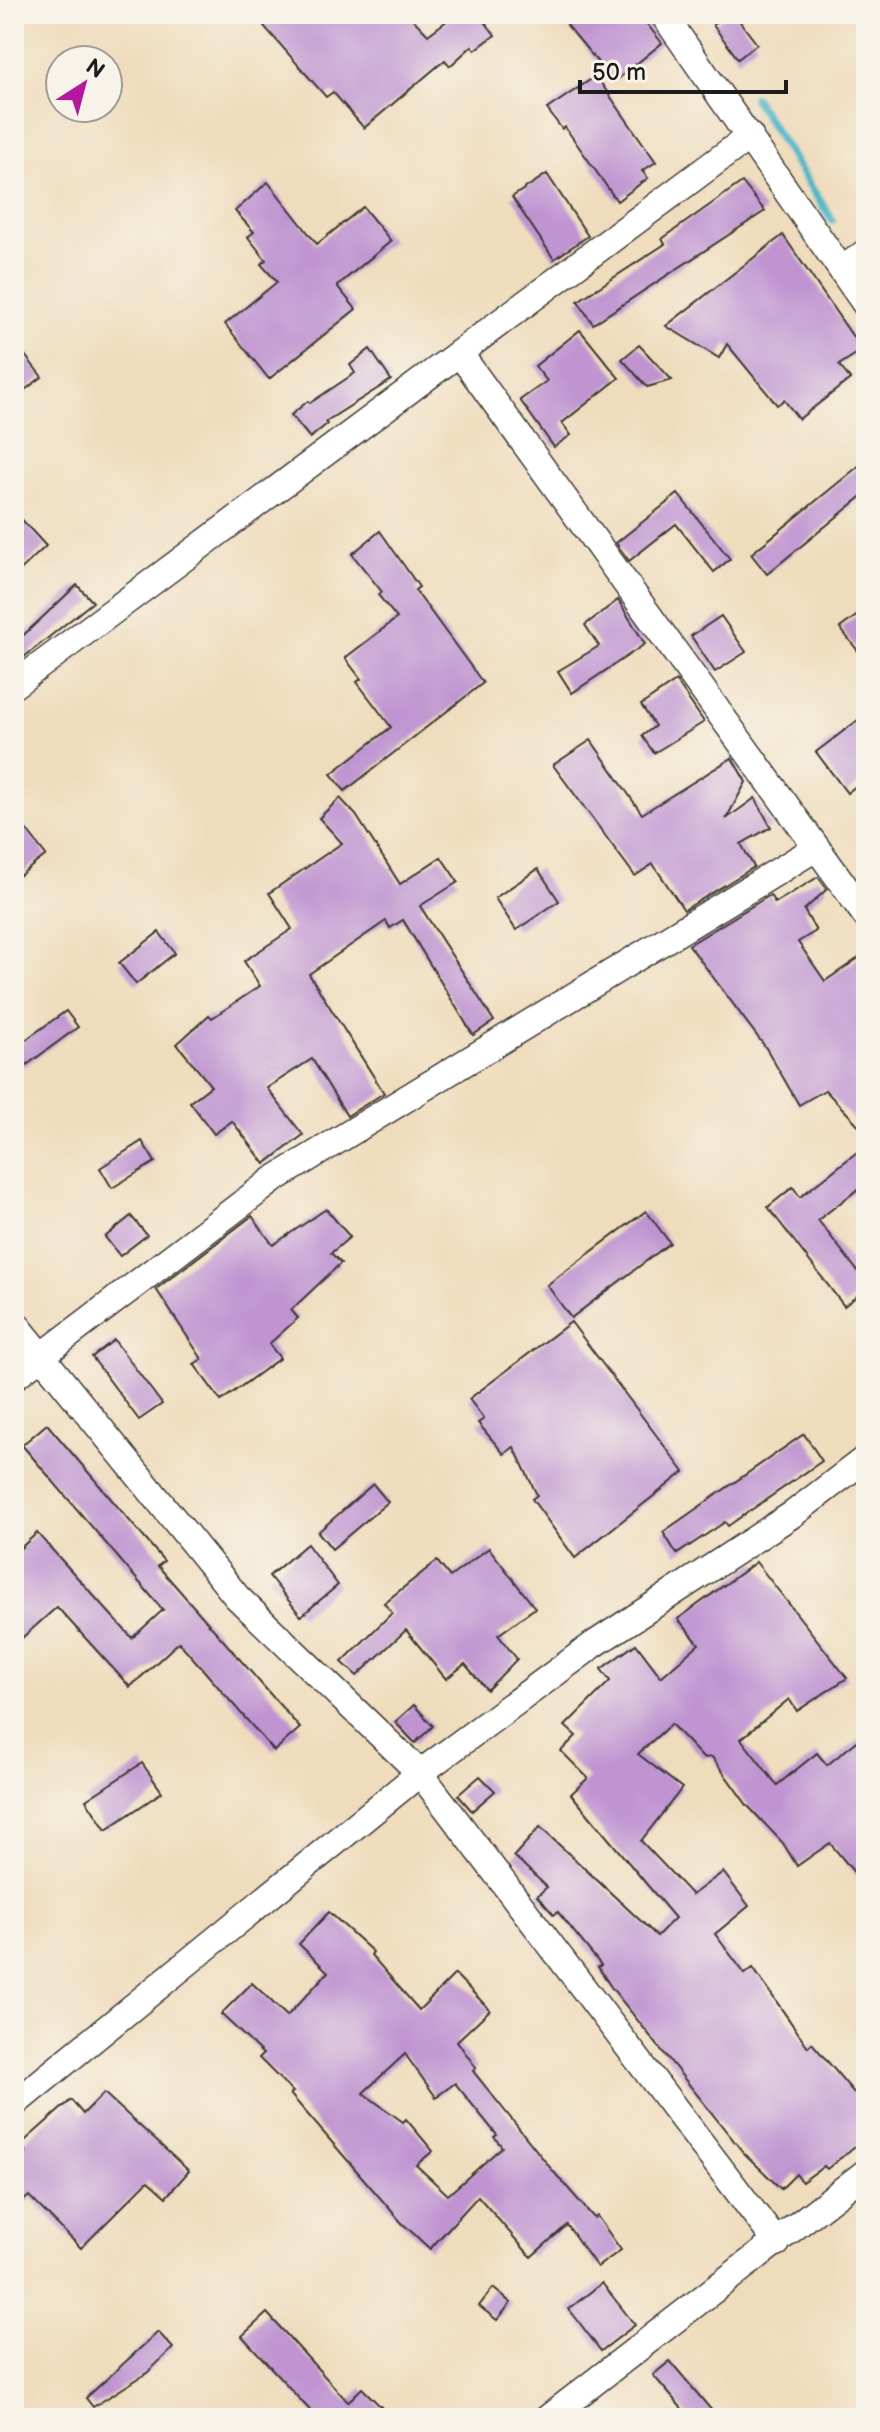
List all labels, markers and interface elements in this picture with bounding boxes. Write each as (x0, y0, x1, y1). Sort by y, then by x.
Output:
north arrow (44, 44, 124, 124)
scale bar (580, 44, 786, 94)
text: N (80, 53, 109, 85)
text: 50 m (592, 58, 646, 87)

